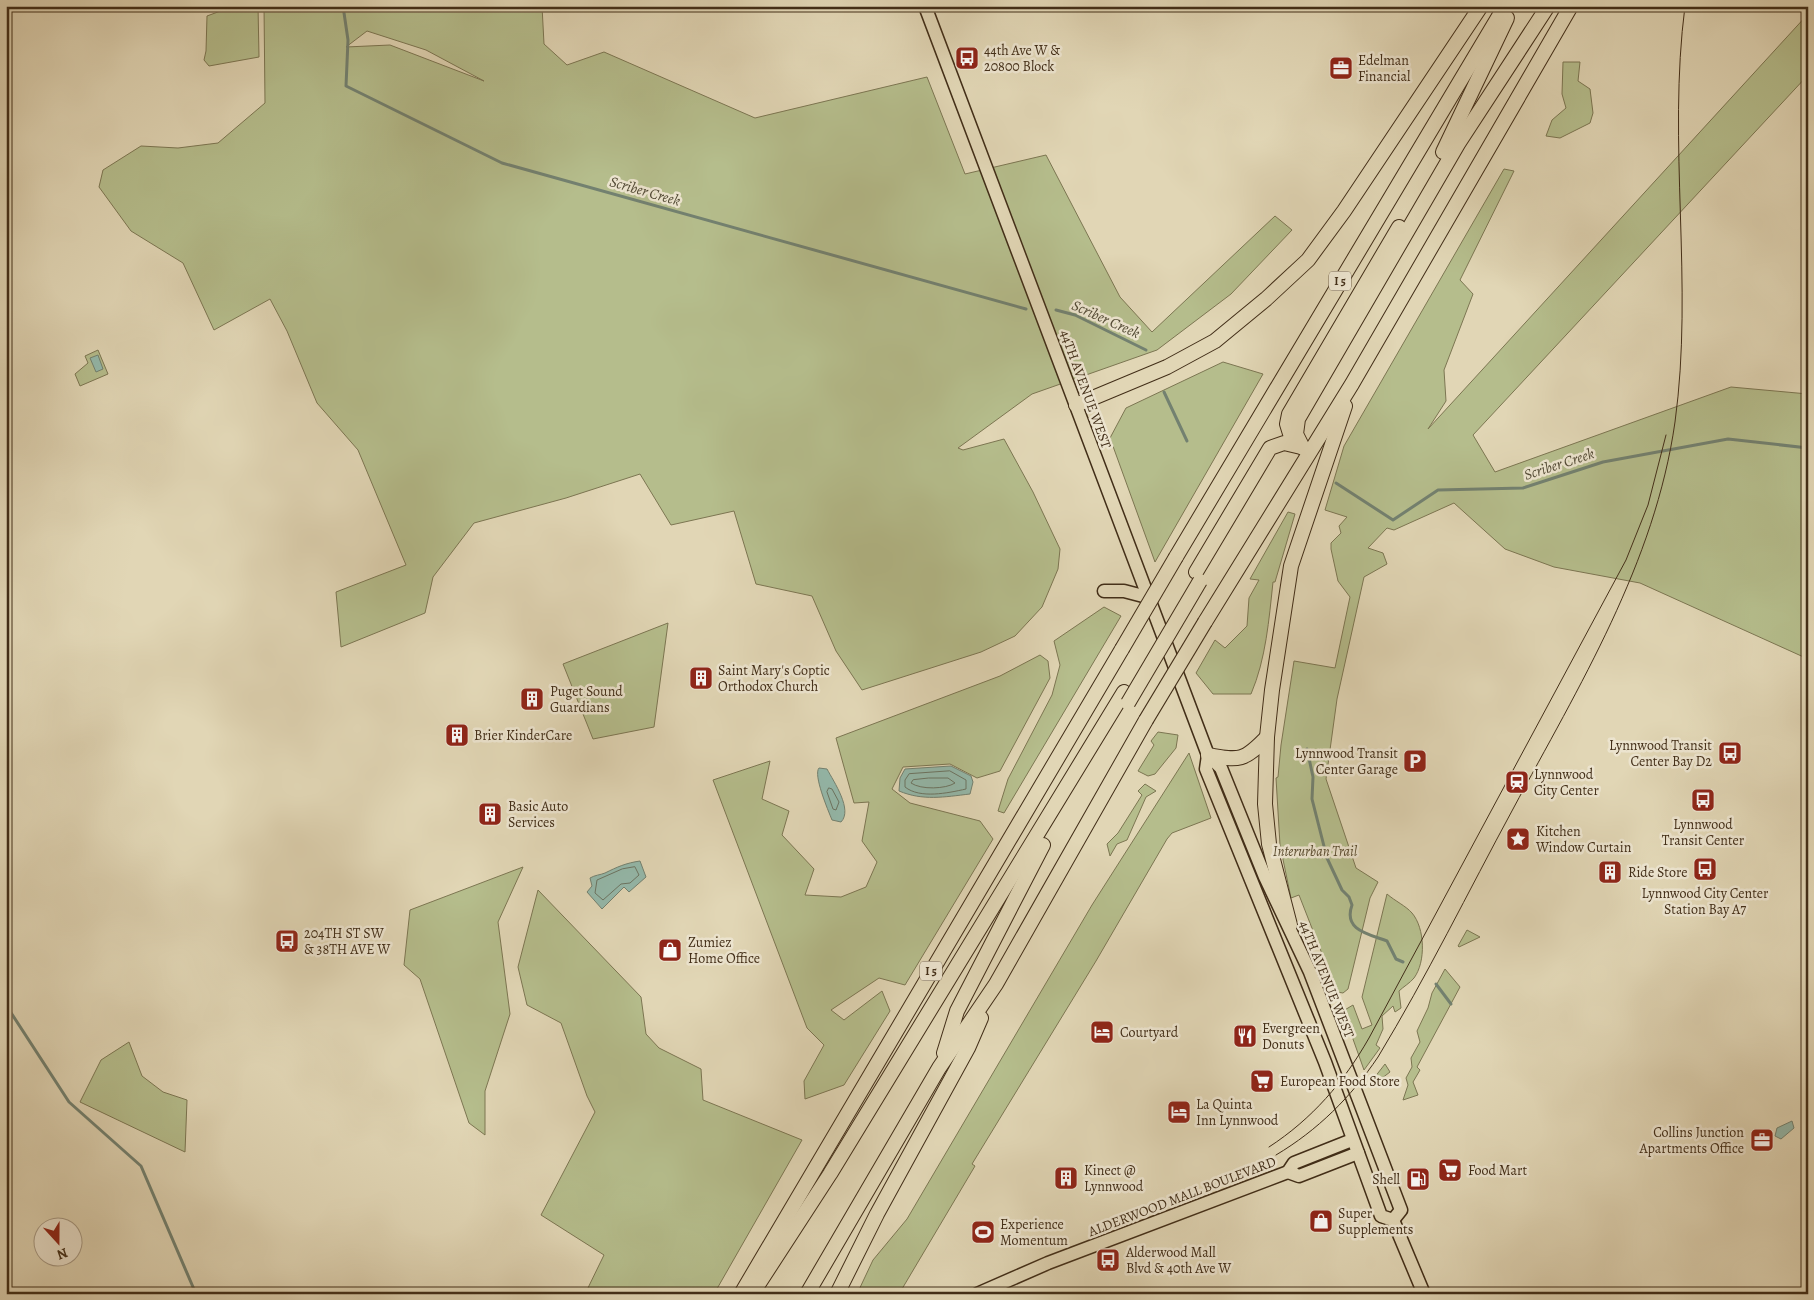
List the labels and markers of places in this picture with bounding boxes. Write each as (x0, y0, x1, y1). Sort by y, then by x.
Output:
place label: 44th Ave W & 20800 Block (984, 41, 1060, 76)
bus stop icon: 44th Ave W & 20800 Block (954, 45, 980, 71)
place label: Edelman Financial (1358, 51, 1411, 86)
office icon: Edelman Financial (1328, 55, 1354, 81)
place label: Saint Mary's Coptic Orthodox Church (718, 661, 830, 696)
building icon: Saint Mary's Coptic Orthodox Church (688, 665, 714, 691)
place label: Puget Sound Guardians (550, 682, 623, 717)
building icon: Puget Sound Guardians (519, 686, 545, 712)
building icon: Brier KinderCare (444, 722, 470, 748)
place label: Brier KinderCare (474, 726, 572, 745)
place label: Lynnwood Transit Center Bay D2 (1609, 736, 1712, 771)
bus stop icon: Lynnwood Transit Center Bay D2 (1717, 740, 1743, 766)
place label: Lynnwood Transit Center Garage (1295, 744, 1398, 779)
parking icon: Lynnwood Transit Center Garage (1402, 748, 1428, 774)
place label: Lynnwood City Center (1534, 765, 1599, 800)
station icon: Lynnwood City Center (1504, 769, 1530, 795)
bus stop icon: Lynnwood Transit Center (1690, 787, 1716, 813)
place label: Basic Auto Services (508, 797, 568, 832)
building icon: Basic Auto Services (477, 801, 503, 827)
place label: Lynnwood Transit Center (1662, 815, 1745, 850)
place label: Kitchen Window Curtain (1535, 822, 1632, 857)
place icon: Kitchen Window Curtain (1505, 826, 1531, 852)
bus stop icon: Lynnwood City Center Station Bay A7 (1692, 856, 1718, 882)
building icon: Ride Store (1597, 859, 1623, 885)
place label: Ride Store (1628, 863, 1687, 882)
place label: Lynnwood City Center Station Bay A7 (1642, 884, 1769, 919)
place label: 204TH ST SW & 38TH AVE W (304, 924, 391, 959)
bus stop icon: 204TH ST SW & 38TH AVE W (274, 928, 300, 954)
place label: Zumiez Home Office (688, 933, 760, 968)
shop icon: Zumiez Home Office (657, 937, 683, 963)
hotel icon: Courtyard (1089, 1019, 1115, 1045)
place label: Evergreen Donuts (1262, 1019, 1320, 1054)
place label: Courtyard (1120, 1023, 1179, 1042)
restaurant icon: Evergreen Donuts (1232, 1023, 1258, 1049)
supermarket icon: European Food Store (1249, 1068, 1275, 1094)
place label: European Food Store (1280, 1072, 1400, 1091)
place label: La Quinta Inn Lynnwood (1196, 1095, 1279, 1130)
hotel icon: La Quinta Inn Lynnwood (1166, 1099, 1192, 1125)
place label: Collins Junction Apartments Office (1638, 1123, 1744, 1158)
office icon: Collins Junction Apartments Office (1749, 1127, 1775, 1153)
supermarket icon: Food Mart (1437, 1157, 1463, 1183)
place label: Kinect @ Lynnwood (1084, 1161, 1144, 1196)
place label: Food Mart (1468, 1161, 1527, 1180)
building icon: Kinect @ Lynnwood (1053, 1165, 1079, 1191)
fuel station icon: Shell (1405, 1166, 1431, 1192)
place label: Shell (1372, 1170, 1401, 1189)
place label: Super Supplements (1338, 1204, 1413, 1239)
shop icon: Super Supplements (1308, 1208, 1334, 1234)
place label: Experience Momentum (1000, 1215, 1068, 1250)
sports icon: Experience Momentum (970, 1219, 996, 1245)
place label: Alderwood Mall Blvd & 40th Ave W (1125, 1243, 1232, 1278)
bus stop icon: Alderwood Mall Blvd & 40th Ave W (1095, 1247, 1121, 1273)

